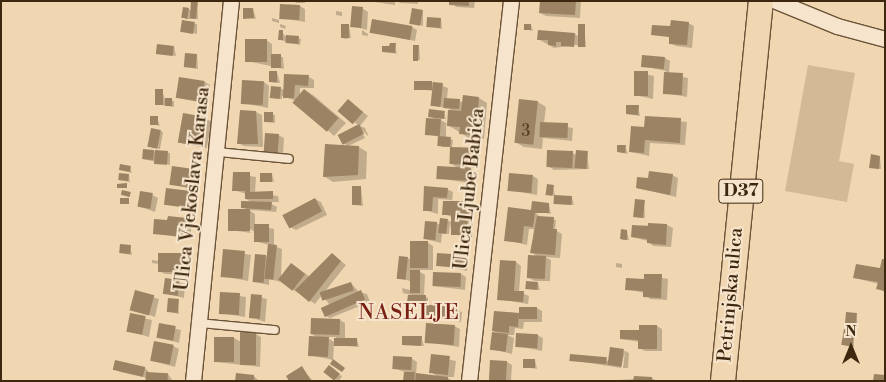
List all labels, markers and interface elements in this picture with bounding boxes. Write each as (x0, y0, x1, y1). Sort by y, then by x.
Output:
street label: Ulica Vjekoslava Karasa (171, 86, 215, 292)
street label: Ulica Ljube Babića (450, 107, 490, 271)
house number: 3 (522, 121, 530, 141)
road number: D37 (717, 176, 765, 207)
street label: Petrinjska ulica (714, 227, 748, 363)
district label: NASELJE (357, 300, 461, 326)
north arrow (826, 322, 876, 372)
text: N (845, 323, 857, 341)

